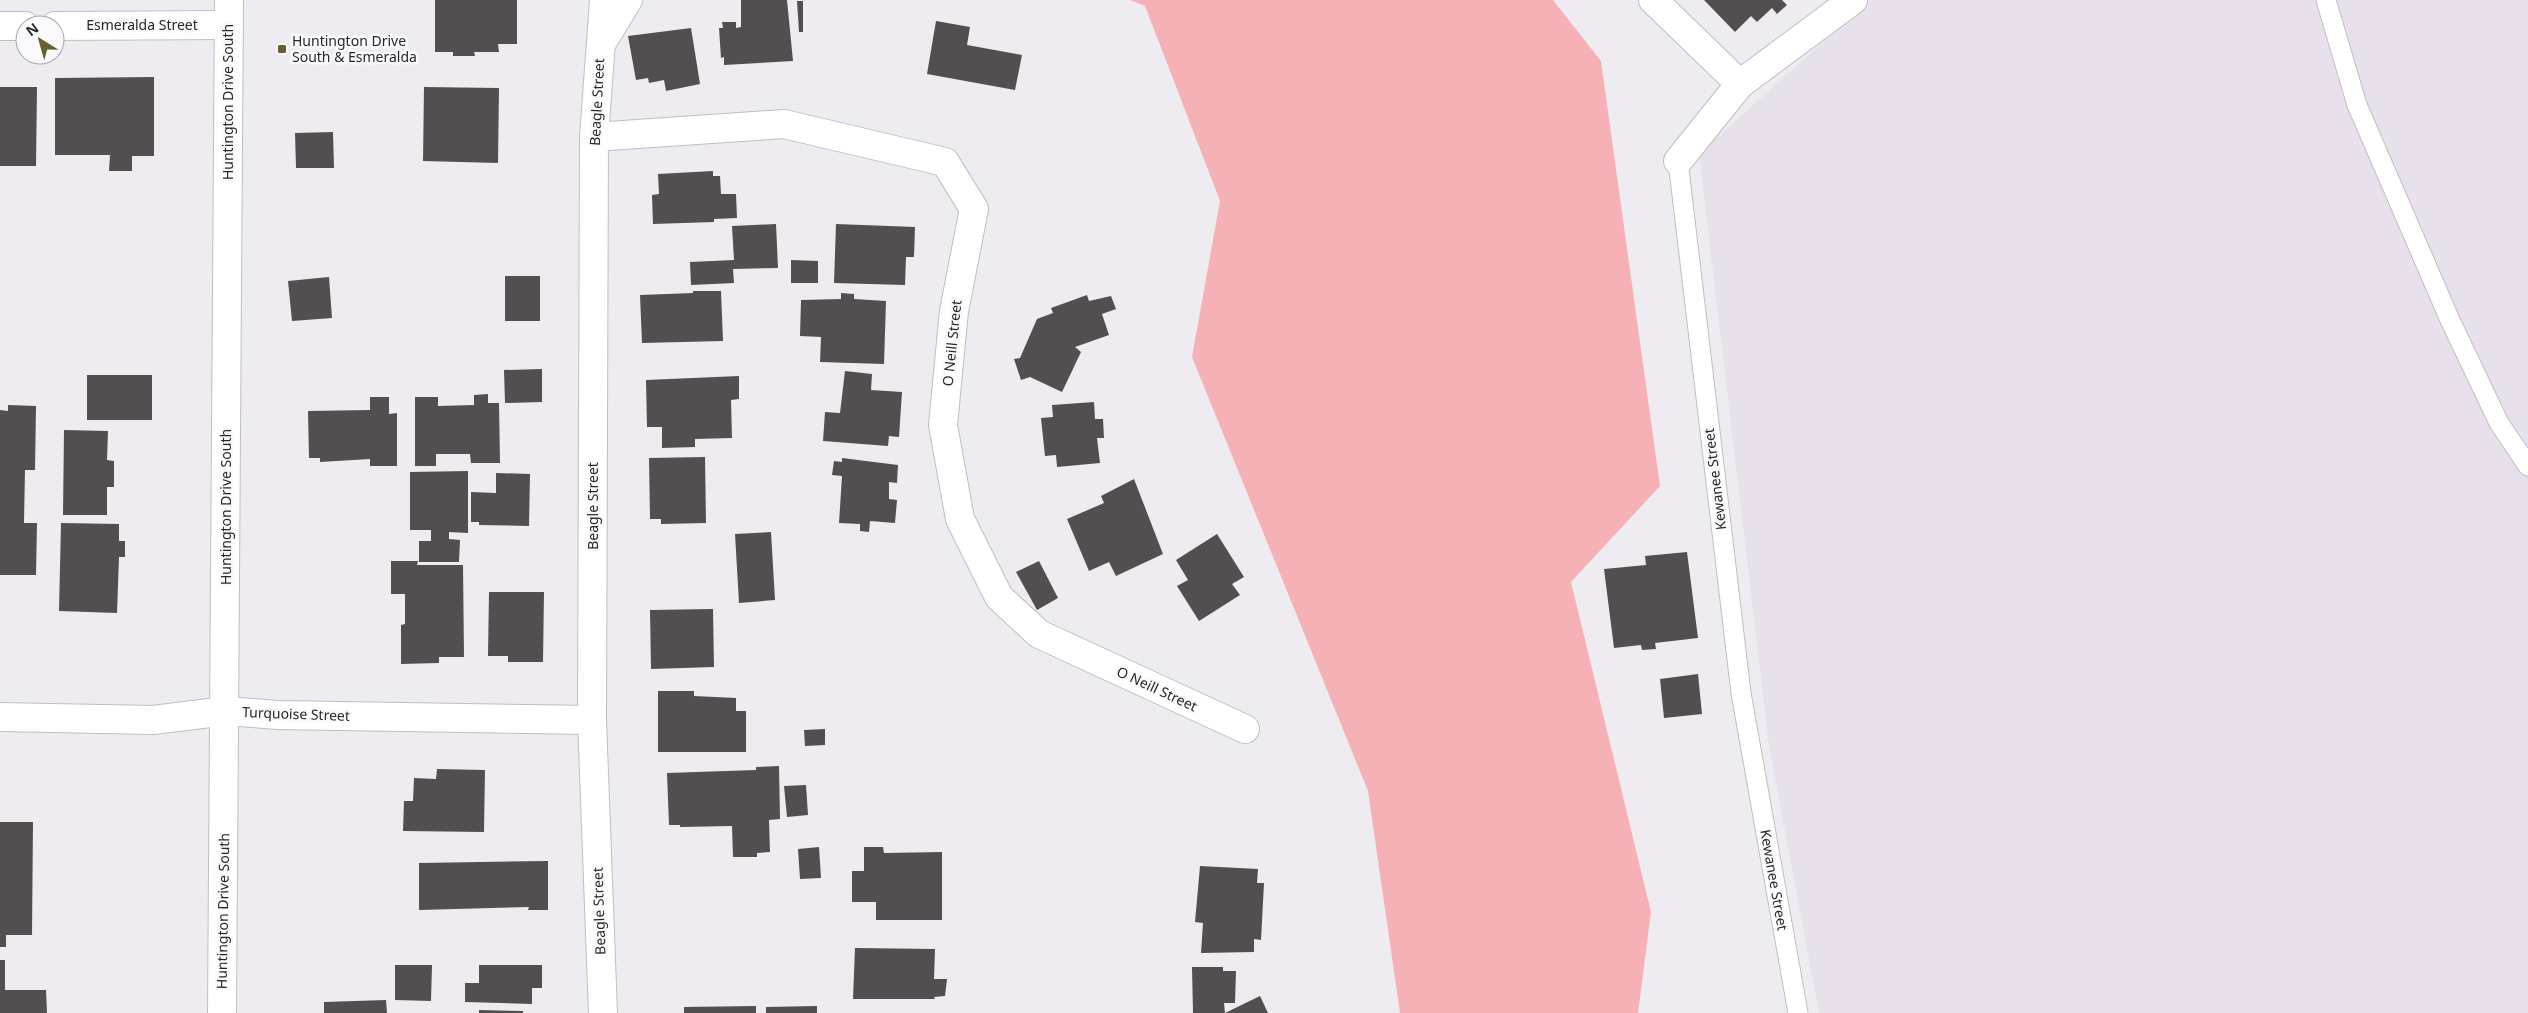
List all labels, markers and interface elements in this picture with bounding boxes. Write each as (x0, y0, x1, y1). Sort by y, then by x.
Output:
north arrow (15, 15, 65, 65)
street label: Esmeralda Street (86, 15, 198, 34)
text: N (22, 18, 42, 40)
street label: Huntington Drive South (218, 24, 237, 180)
place label: Huntington Drive South & Esmeralda (292, 31, 417, 66)
marker: Huntington Drive South & Esmeralda (276, 43, 288, 55)
street label: Beagle Street (585, 58, 608, 146)
street label: O Neill Street (938, 299, 965, 387)
street label: Kewanee Street (1699, 427, 1730, 531)
street label: Huntington Drive South (216, 429, 235, 585)
street label: Beagle Street (583, 462, 602, 550)
street label: O Neill Street (1114, 662, 1201, 715)
street label: Turquoise Street (242, 702, 350, 725)
street label: Kewanee Street (1756, 828, 1793, 932)
street label: Huntington Drive South (212, 833, 233, 989)
street label: Beagle Street (587, 867, 610, 955)

